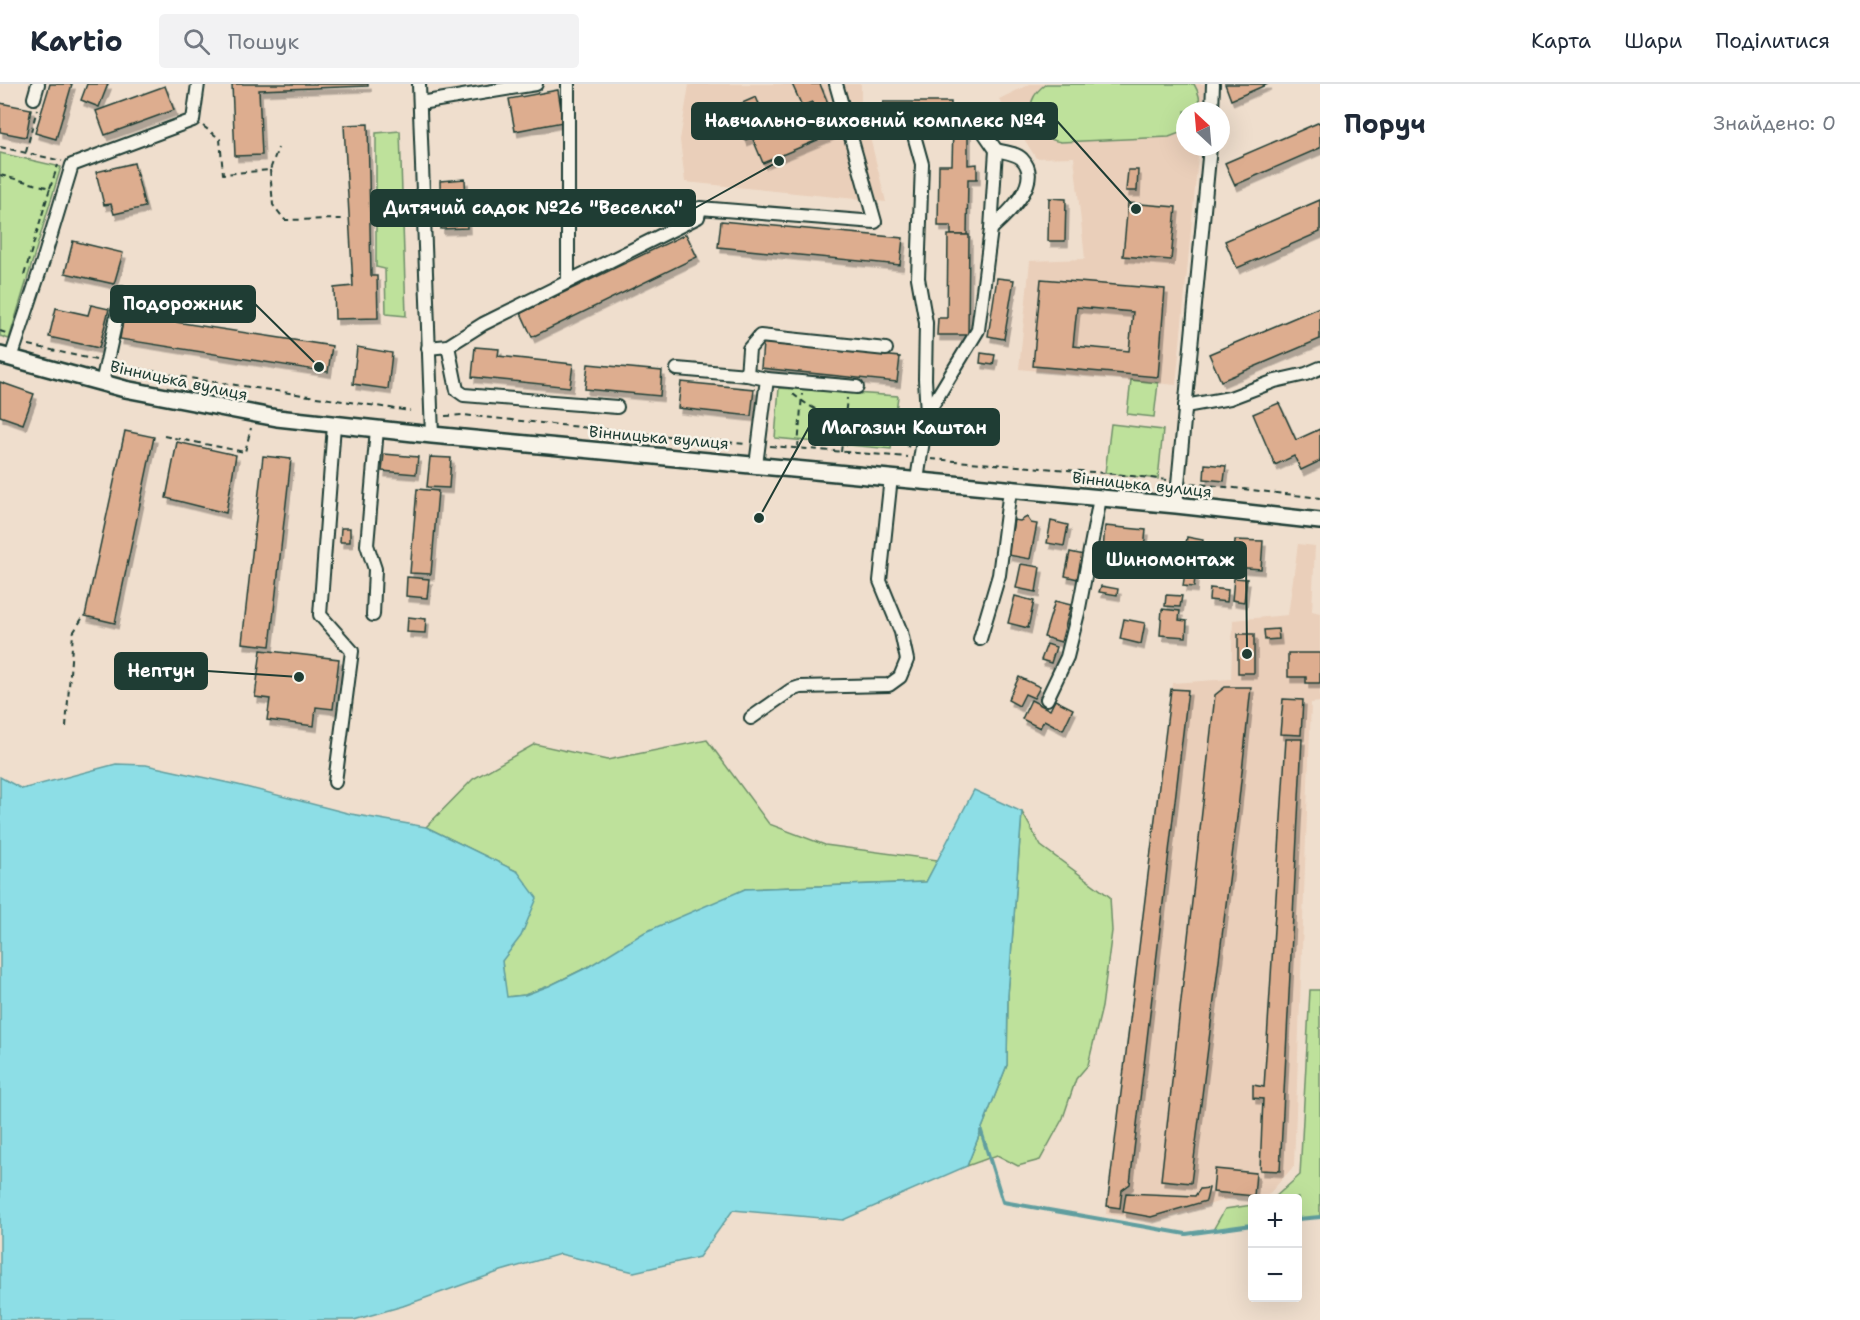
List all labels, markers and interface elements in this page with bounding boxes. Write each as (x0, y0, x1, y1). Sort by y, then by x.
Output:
search box (159, 14, 579, 68)
text: Kartio (30, 22, 123, 60)
icon: search (180, 25, 213, 58)
text: Пошук (228, 27, 299, 56)
text: Карта (1531, 27, 1591, 55)
text: Шари (1624, 27, 1682, 55)
text: Поділитися (1715, 27, 1830, 55)
north arrow (1176, 102, 1230, 156)
callout: Навчально-виховний комплекс №4 (692, 103, 1057, 139)
text: Поруч (1344, 106, 1426, 141)
text: Навчально-виховний комплекс №4 (704, 109, 1046, 133)
text: Знайдено: 0 (1713, 110, 1836, 136)
callout: Дитячий садок №26 "Веселка" (371, 190, 695, 226)
text: Дитячий садок №26 "Веселка" (383, 196, 683, 220)
callout: Подорожник (111, 286, 255, 322)
text: Подорожник (123, 292, 243, 316)
street label: Вінницька вулиця (108, 356, 250, 405)
callout: Магазин Каштан (809, 409, 999, 445)
text: Магазин Каштан (821, 416, 987, 440)
street label: Вінницька вулиця (588, 421, 730, 454)
street label: Вінницька вулиця (1071, 467, 1213, 502)
callout: Шиномонтаж (1093, 542, 1246, 578)
text: Шиномонтаж (1106, 548, 1235, 572)
callout: Нептун (115, 653, 207, 689)
text: Нептун (127, 659, 195, 683)
map controls (1248, 1194, 1302, 1302)
button: + (1248, 1194, 1302, 1248)
button: − (1248, 1248, 1302, 1302)

